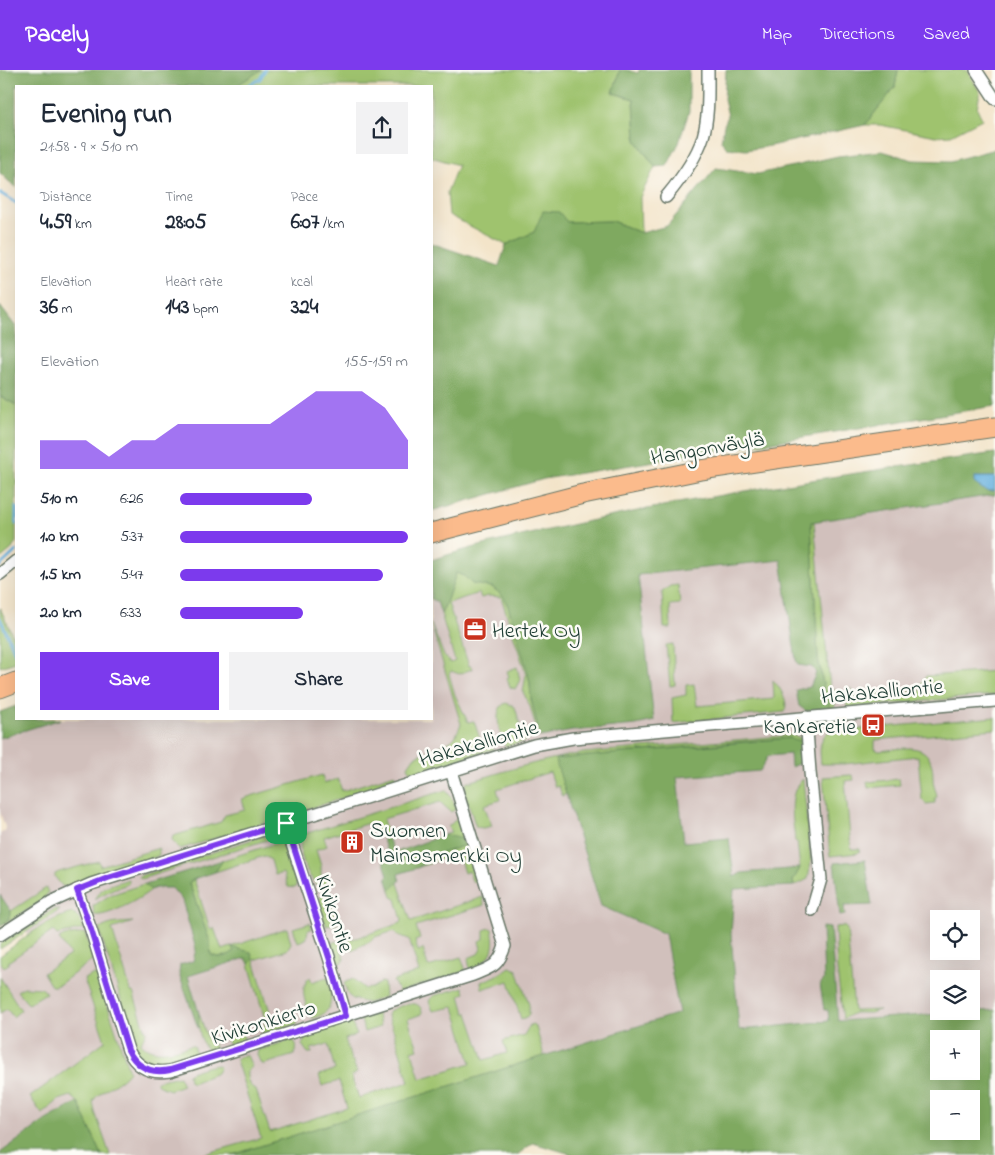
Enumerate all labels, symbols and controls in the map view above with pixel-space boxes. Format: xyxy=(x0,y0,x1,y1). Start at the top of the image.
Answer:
text: Pacely xyxy=(25,18,89,53)
text: Map xyxy=(762,22,792,48)
text: Directions xyxy=(820,22,895,48)
text: Saved xyxy=(923,22,970,48)
text: Evening run xyxy=(40,95,172,136)
button: share xyxy=(356,102,408,154)
text: 21:58 · 9 × 510 m xyxy=(40,135,138,159)
text: Distance xyxy=(40,187,92,208)
text: Time xyxy=(165,187,193,208)
text: Pace xyxy=(291,187,318,208)
text: 4.59 xyxy=(40,208,71,238)
text: 28:05 xyxy=(165,208,207,238)
text: 6:07 xyxy=(291,208,319,238)
text: km xyxy=(71,214,92,235)
text: /km xyxy=(319,214,344,235)
text: Elevation xyxy=(40,272,91,293)
text: Heart rate xyxy=(165,272,223,293)
text: kcal xyxy=(291,272,313,293)
text: 36 xyxy=(40,293,58,323)
text: 143 xyxy=(165,293,189,323)
text: 324 xyxy=(291,293,318,323)
text: m xyxy=(58,299,72,320)
text: bpm xyxy=(189,299,219,320)
text: Elevation xyxy=(40,350,99,374)
text: 155–159 m xyxy=(345,350,408,374)
street label: Hangonväylä xyxy=(648,424,767,477)
text: 510 m xyxy=(40,487,78,511)
text: 6:26 xyxy=(120,487,143,511)
text: 1.0 km xyxy=(40,525,79,549)
text: 5:37 xyxy=(120,525,144,549)
text: 1.5 km xyxy=(40,563,81,587)
text: 5:47 xyxy=(120,563,144,587)
text: 2.0 km xyxy=(40,601,82,625)
text: 6:33 xyxy=(120,601,142,625)
office icon: Hertek Oy xyxy=(462,616,488,642)
place label: Hertek Oy xyxy=(492,616,581,649)
button: Save xyxy=(40,652,219,710)
button: Share xyxy=(229,652,408,710)
street label: Hakakalliontie xyxy=(820,672,945,714)
place label: Kankaretie xyxy=(763,712,856,744)
bus stop icon: Kankaretie xyxy=(860,712,886,738)
street label: Hakakalliontie xyxy=(416,713,542,777)
pin xyxy=(265,802,307,844)
icon: arrive xyxy=(272,809,300,837)
place label: Suomen Mainosmerkki Oy xyxy=(370,816,522,874)
building icon: Suomen Mainosmerkki Oy xyxy=(339,829,365,855)
street label: Kivikontie xyxy=(306,871,361,957)
map controls xyxy=(930,910,980,1140)
button: locate xyxy=(930,910,980,960)
button: layers xyxy=(930,970,980,1020)
street label: Kivikonkierto xyxy=(208,993,320,1055)
button: + xyxy=(930,1030,980,1080)
button: − xyxy=(930,1090,980,1140)

